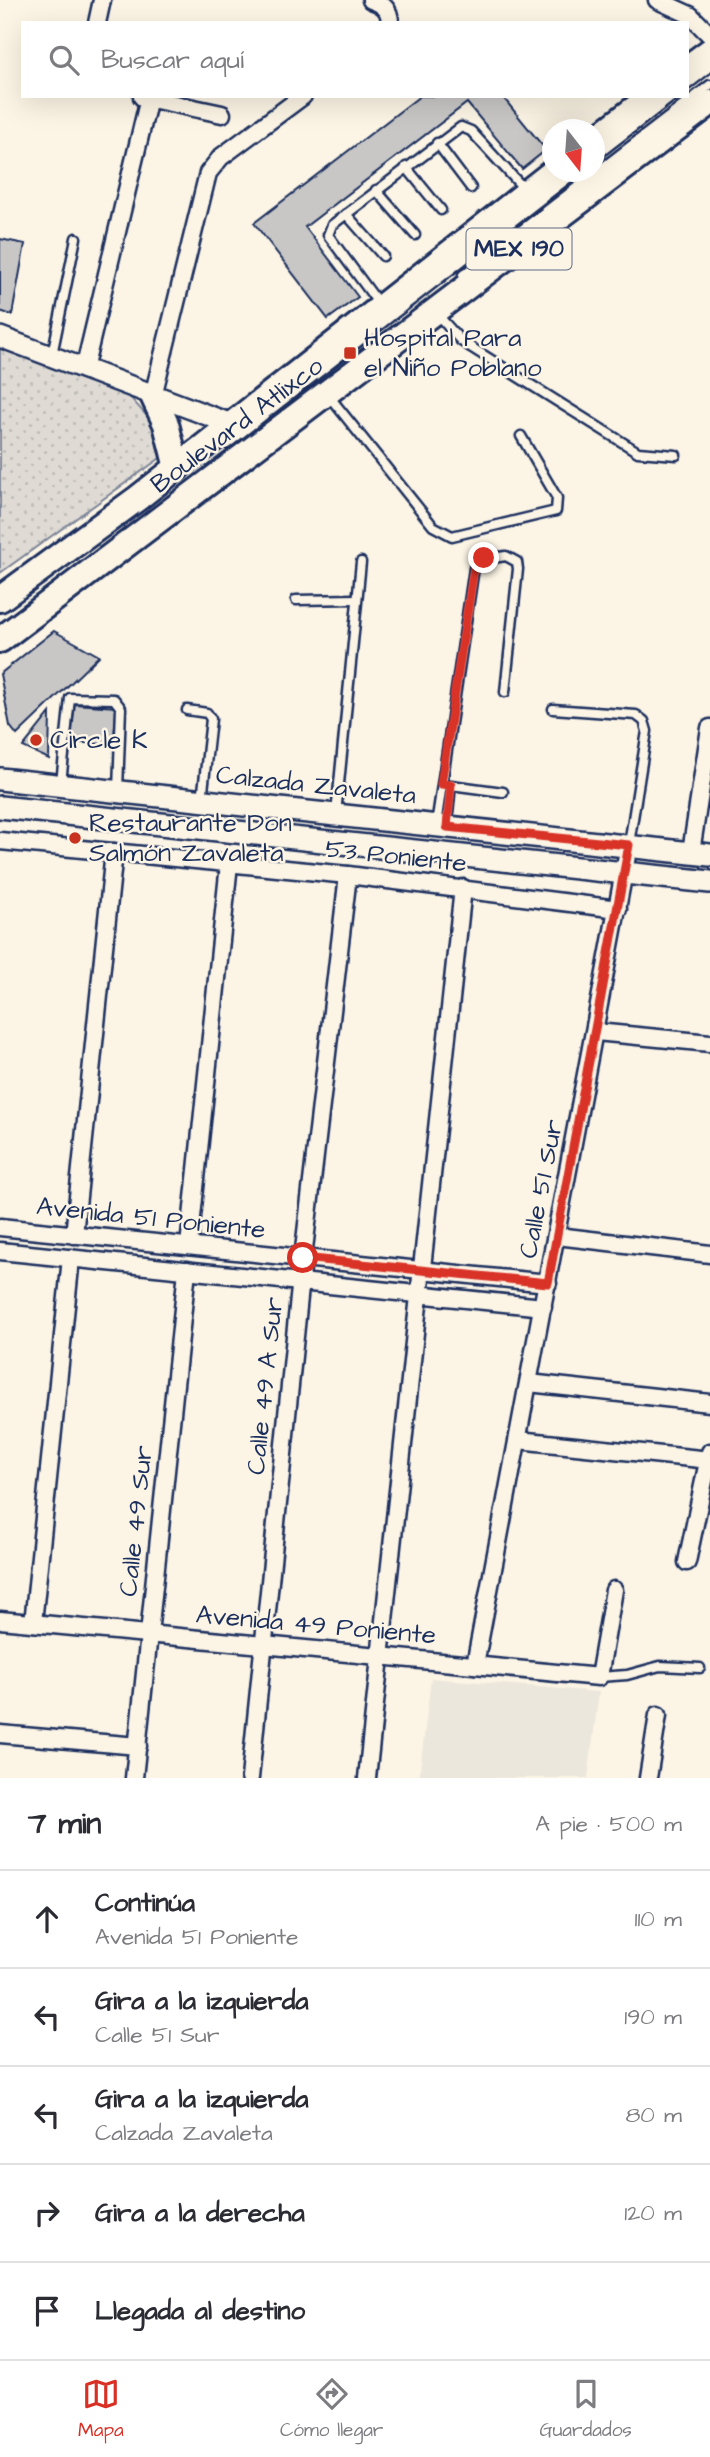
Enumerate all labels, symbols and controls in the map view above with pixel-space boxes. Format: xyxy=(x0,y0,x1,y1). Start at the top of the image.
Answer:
search box xyxy=(21,21,689,98)
icon: search xyxy=(45,41,83,79)
text: Buscar aquí xyxy=(101,42,244,78)
north arrow xyxy=(542,119,605,182)
road number: MEX 190 xyxy=(466,228,572,270)
place label: Hospital Para el Niño Poblano xyxy=(364,320,542,386)
marker: Hospital Para el Niño Poblano xyxy=(342,345,358,361)
street label: Boulevard Atlixco xyxy=(143,348,331,502)
route end xyxy=(468,542,499,573)
place label: Circle K xyxy=(50,722,148,758)
marker: Circle K xyxy=(28,732,44,748)
street label: Calzada Zavaleta xyxy=(214,757,418,813)
place label: Restaurante Don Salmón Zavaleta xyxy=(89,805,292,871)
marker: Restaurante Don Salmón Zavaleta xyxy=(67,830,83,846)
street label: 53 Poniente xyxy=(324,831,468,881)
street label: Calle 51 Sur xyxy=(510,1117,572,1261)
street label: Avenida 51 Poniente xyxy=(35,1188,267,1248)
route start xyxy=(287,1242,318,1273)
street label: Calle 49 A Sur xyxy=(238,1295,292,1477)
street label: Calle 49 Sur xyxy=(110,1444,162,1598)
street label: Avenida 49 Poniente xyxy=(194,1597,438,1653)
text: 7 min xyxy=(28,1803,101,1845)
text: A pie · 500 m xyxy=(535,1808,682,1840)
text: Continúa xyxy=(95,1885,195,1921)
icon: ahead xyxy=(28,1900,66,1938)
text: 110 m xyxy=(634,1903,682,1935)
text: Avenida 51 Poniente xyxy=(95,1921,299,1953)
text: Gira a la izquierda xyxy=(95,1983,309,2019)
icon: left xyxy=(28,1998,66,2036)
text: 190 m xyxy=(624,2001,682,2033)
text: Calle 51 Sur xyxy=(95,2019,219,2051)
text: Gira a la izquierda xyxy=(95,2081,309,2117)
icon: left xyxy=(28,2096,66,2134)
text: 80 m xyxy=(625,2099,682,2131)
text: Calzada Zavaleta xyxy=(95,2117,273,2149)
icon: right xyxy=(28,2194,66,2232)
text: Gira a la derecha xyxy=(95,2195,305,2231)
text: 120 m xyxy=(624,2197,682,2229)
icon: arrive xyxy=(28,2292,66,2330)
text: Llegada al destino xyxy=(95,2293,305,2329)
tab: Mapa xyxy=(78,2375,124,2444)
tab: Cómo llegar xyxy=(280,2375,383,2444)
tab: Guardados xyxy=(540,2375,632,2444)

